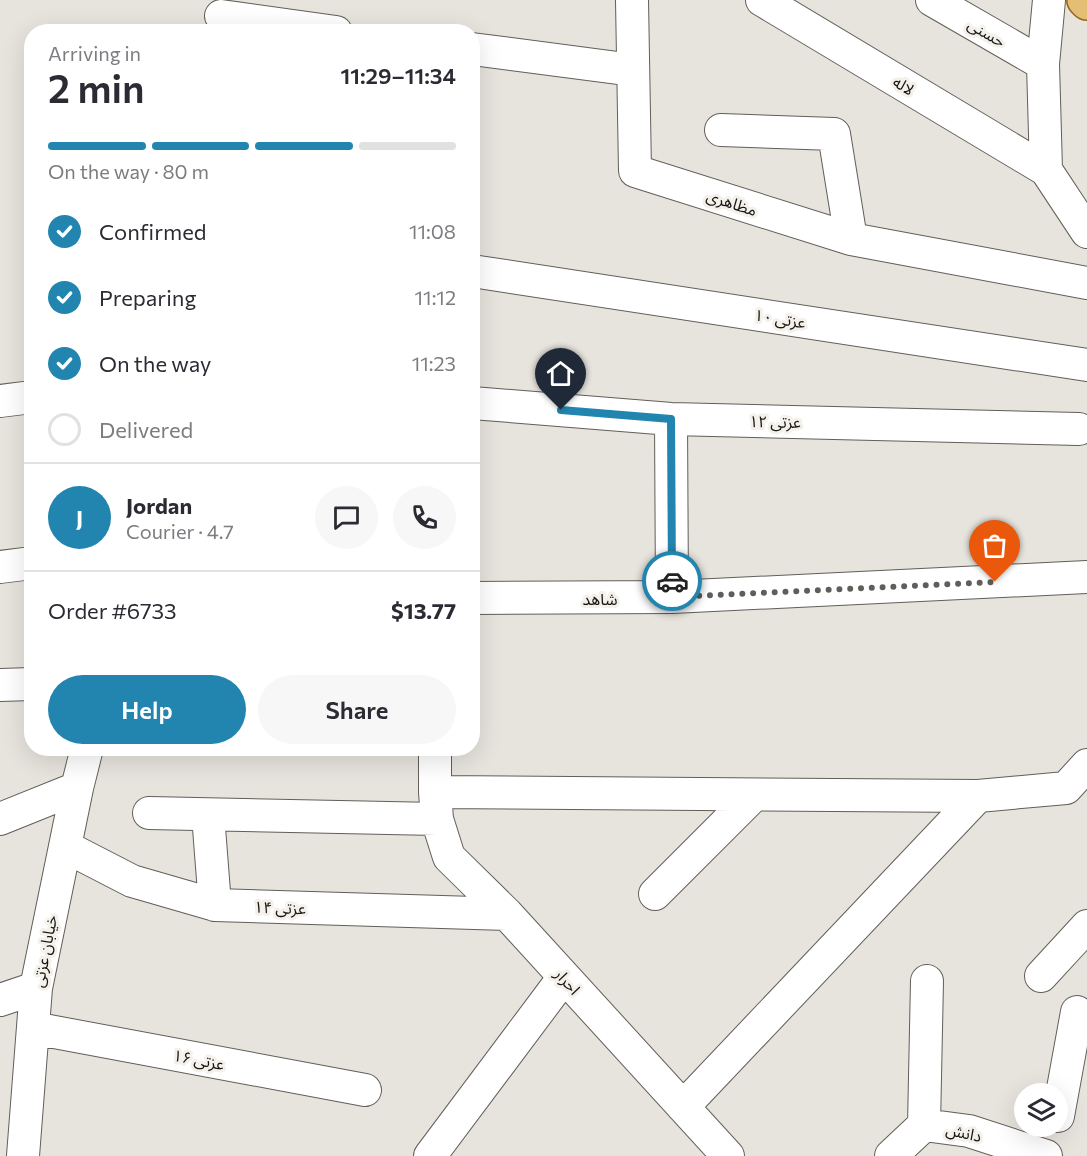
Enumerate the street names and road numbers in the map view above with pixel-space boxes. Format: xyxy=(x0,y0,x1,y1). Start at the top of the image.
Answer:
street label: حسنی xyxy=(964,14,1009,51)
street label: لاله xyxy=(890,71,918,99)
street label: مظاهری xyxy=(704,185,760,220)
street label: عزتی ۱۰ xyxy=(753,305,807,332)
street label: عزتی ۱۲ xyxy=(749,411,801,432)
street label: شاهد xyxy=(583,589,617,608)
street label: عزتی ۱۴ xyxy=(254,897,306,918)
street label: خیابان عزتی xyxy=(28,913,61,989)
street label: احرار xyxy=(550,963,585,999)
street label: عزتی ۱۶ xyxy=(172,1045,226,1074)
street label: دانش xyxy=(944,1119,984,1146)

